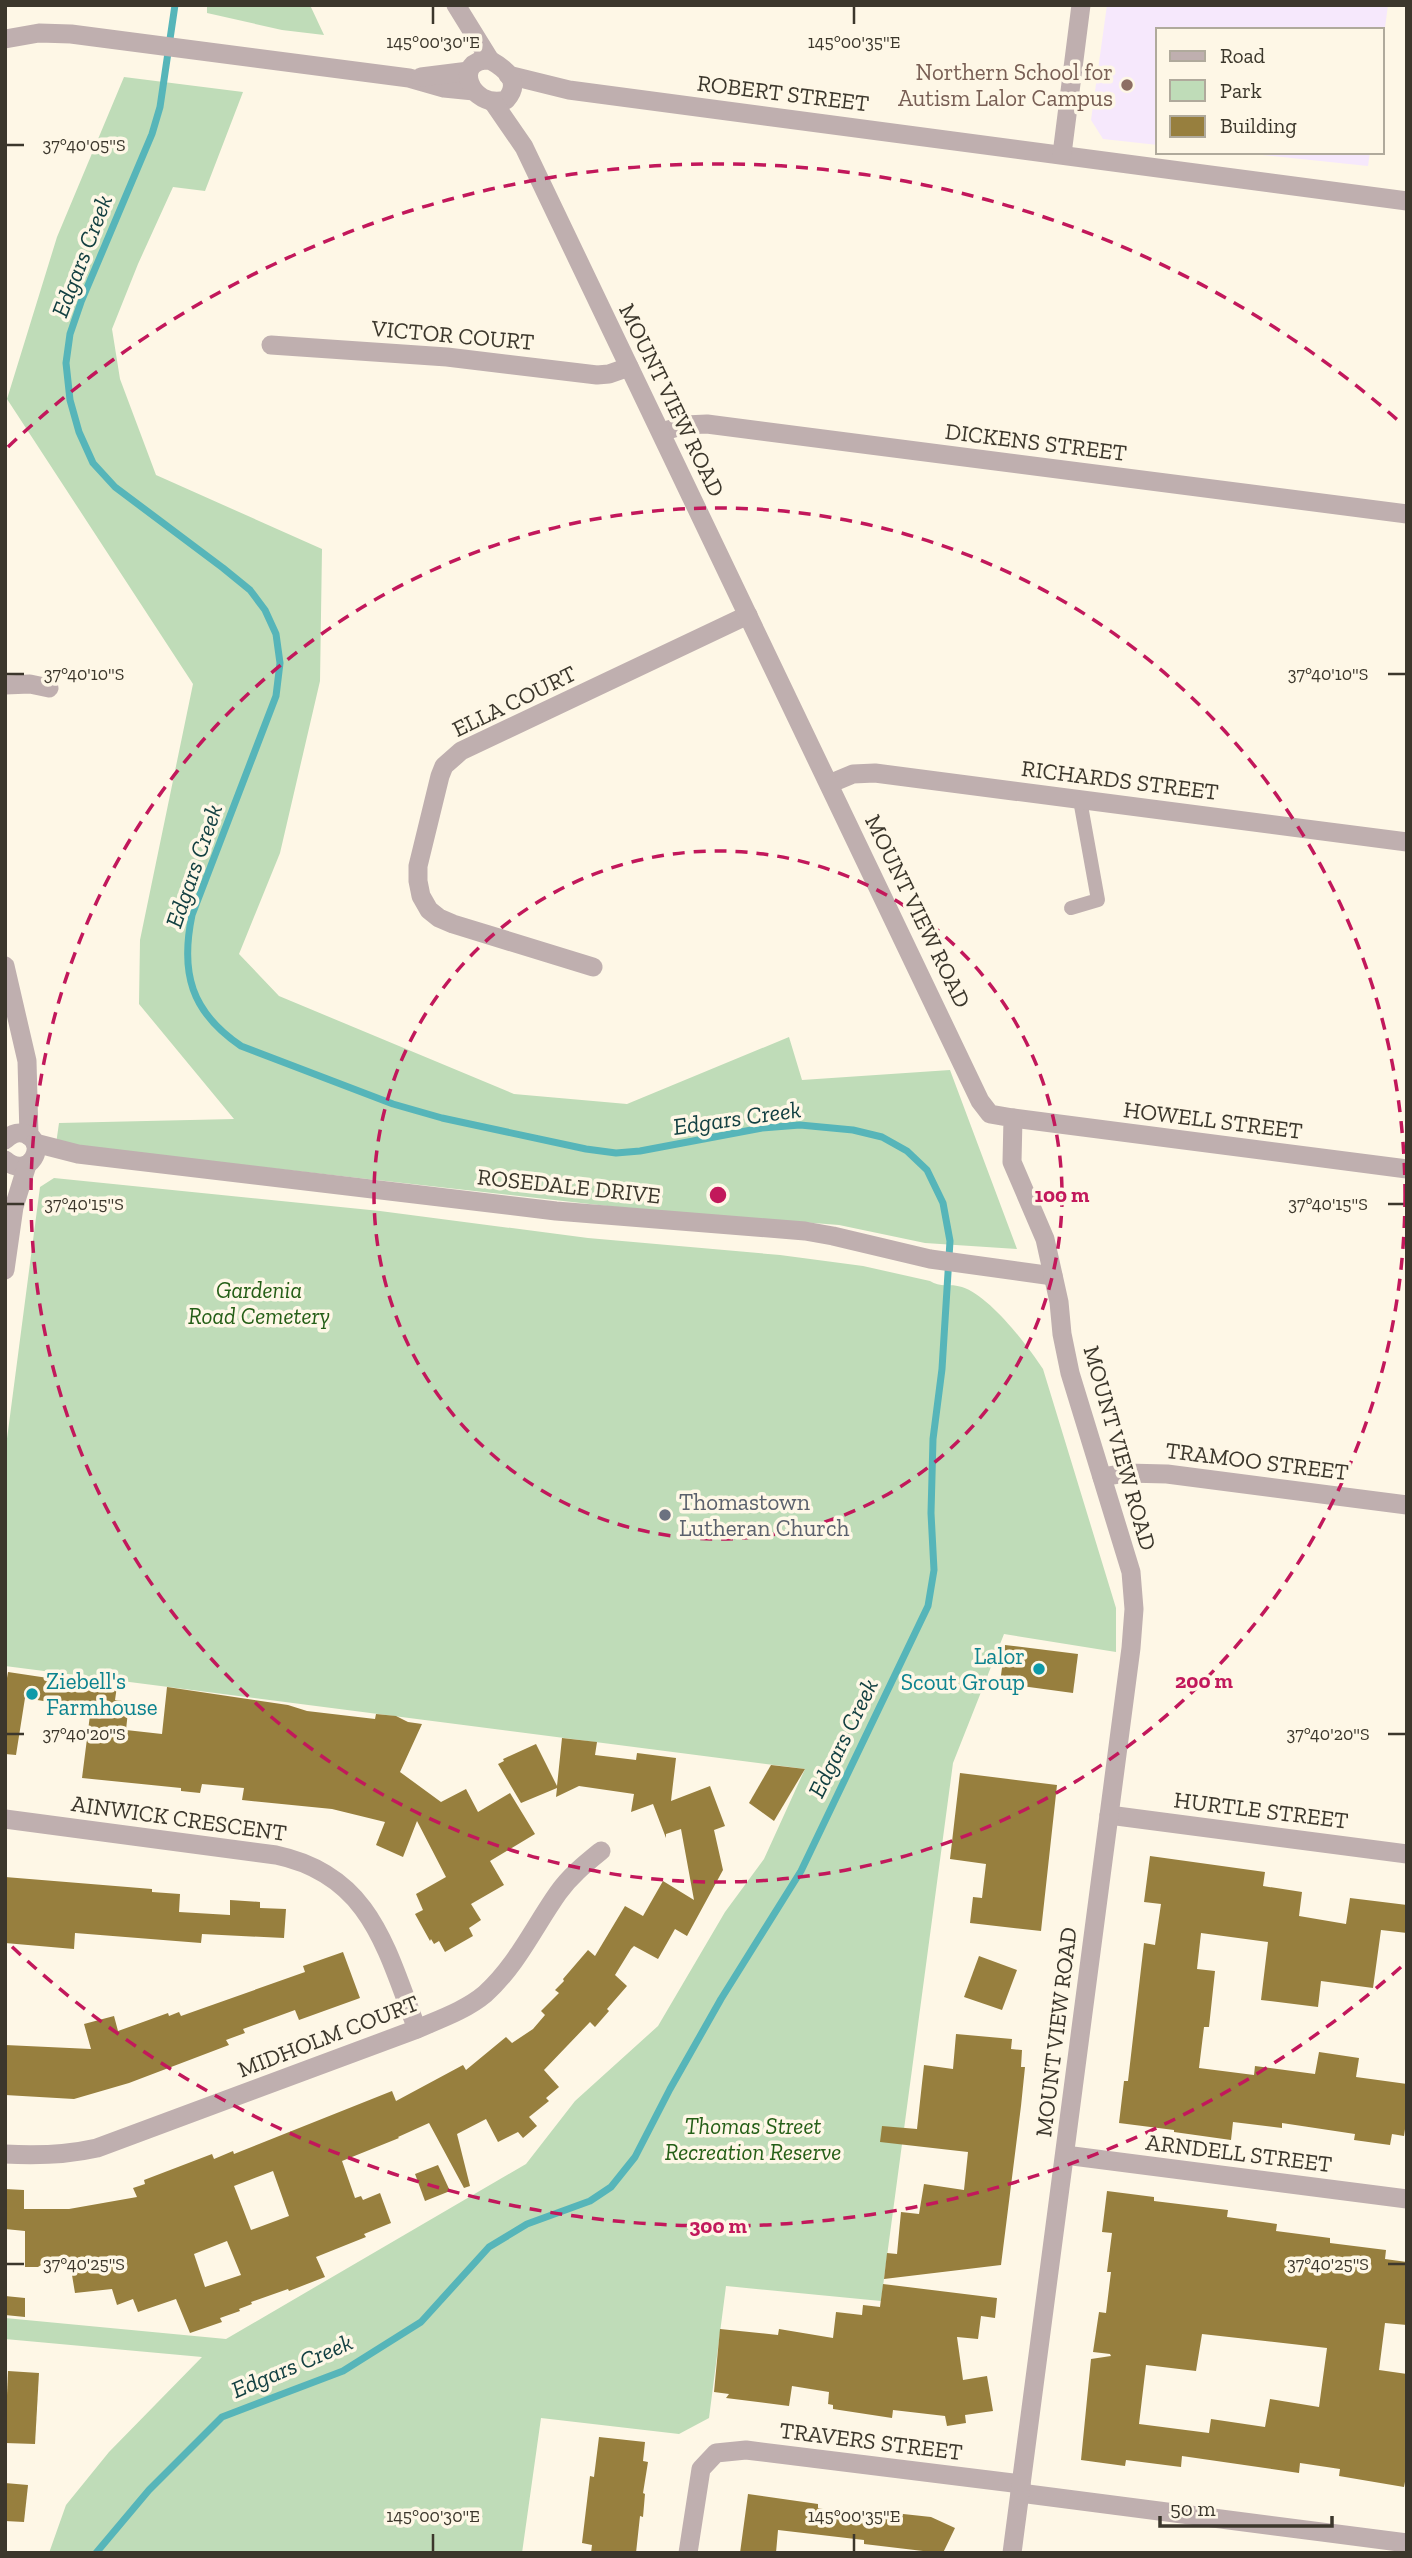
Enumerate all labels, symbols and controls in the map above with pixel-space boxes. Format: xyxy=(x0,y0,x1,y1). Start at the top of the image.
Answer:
legend xyxy=(1156,28,1384,154)
text: 145°00'30"E xyxy=(386,31,480,53)
text: 145°00'35"E xyxy=(808,31,900,53)
text: Road xyxy=(1220,43,1266,68)
place label: Northern School for Autism Lalor Campus xyxy=(898,58,1113,112)
street label: ROBERT STREET xyxy=(695,69,871,117)
marker: Northern School for Autism Lalor Campus xyxy=(1119,77,1135,93)
text: Park xyxy=(1220,78,1262,103)
text: Building xyxy=(1220,113,1297,138)
text: 37°40'05"S xyxy=(42,134,126,156)
water label: Edgars Creek xyxy=(45,190,118,321)
street label: MOUNT VIEW ROAD xyxy=(613,299,731,501)
street label: VICTOR COURT xyxy=(370,314,535,356)
street label: DICKENS STREET xyxy=(944,417,1128,467)
street label: ELLA COURT xyxy=(448,659,580,743)
text: 37°40'10"S xyxy=(44,663,124,685)
text: 37°40'10"S xyxy=(1288,663,1368,685)
street label: RICHARDS STREET xyxy=(1020,754,1220,806)
water label: Edgars Creek xyxy=(159,800,228,931)
street label: MOUNT VIEW ROAD xyxy=(859,810,977,1012)
water label: Edgars Creek xyxy=(671,1094,803,1141)
street label: HOWELL STREET xyxy=(1122,1095,1304,1145)
street label: ROSEDALE DRIVE xyxy=(476,1162,662,1210)
text: 100 m xyxy=(1035,1182,1090,1207)
centre of rings xyxy=(706,1183,730,1207)
text: 37°40'15"S xyxy=(44,1193,124,1215)
text: 37°40'15"S xyxy=(1288,1193,1368,1215)
park label: Gardenia Road Cemetery xyxy=(188,1276,330,1330)
street label: MOUNT VIEW ROAD xyxy=(1077,1343,1163,1553)
street label: TRAMOO STREET xyxy=(1164,1436,1350,1486)
place label: Thomastown Lutheran Church xyxy=(679,1488,850,1542)
marker: Thomastown Lutheran Church xyxy=(657,1507,673,1523)
place label: Lalor Scout Group xyxy=(901,1642,1025,1696)
marker: Lalor Scout Group xyxy=(1031,1661,1047,1677)
place label: Ziebell's Farmhouse xyxy=(46,1667,158,1721)
text: 200 m xyxy=(1175,1668,1233,1693)
water label: Edgars Creek xyxy=(801,1673,884,1802)
marker: Ziebell's Farmhouse xyxy=(24,1686,40,1702)
text: 37°40'20"S xyxy=(42,1723,126,1745)
text: 37°40'20"S xyxy=(1286,1723,1370,1745)
street label: HURTLE STREET xyxy=(1172,1785,1350,1835)
street label: AINWICK CRESCENT xyxy=(70,1789,288,1847)
street label: MOUNT VIEW ROAD xyxy=(1029,1925,1083,2139)
street label: MIDHOLM COURT xyxy=(234,1989,422,2083)
park label: Thomas Street Recreation Reserve xyxy=(665,2112,841,2166)
street label: ARNDELL STREET xyxy=(1144,2128,1334,2178)
text: 300 m xyxy=(689,2213,747,2238)
text: 37°40'25"S xyxy=(43,2253,125,2275)
text: 37°40'25"S xyxy=(1287,2253,1369,2275)
water label: Edgars Creek xyxy=(227,2327,357,2404)
street label: TRAVERS STREET xyxy=(778,2416,964,2466)
scale bar xyxy=(1160,2484,1332,2528)
text: 50 m xyxy=(1170,2496,1216,2521)
text: 145°00'30"E xyxy=(386,2505,480,2527)
text: 145°00'35"E xyxy=(808,2505,900,2527)

